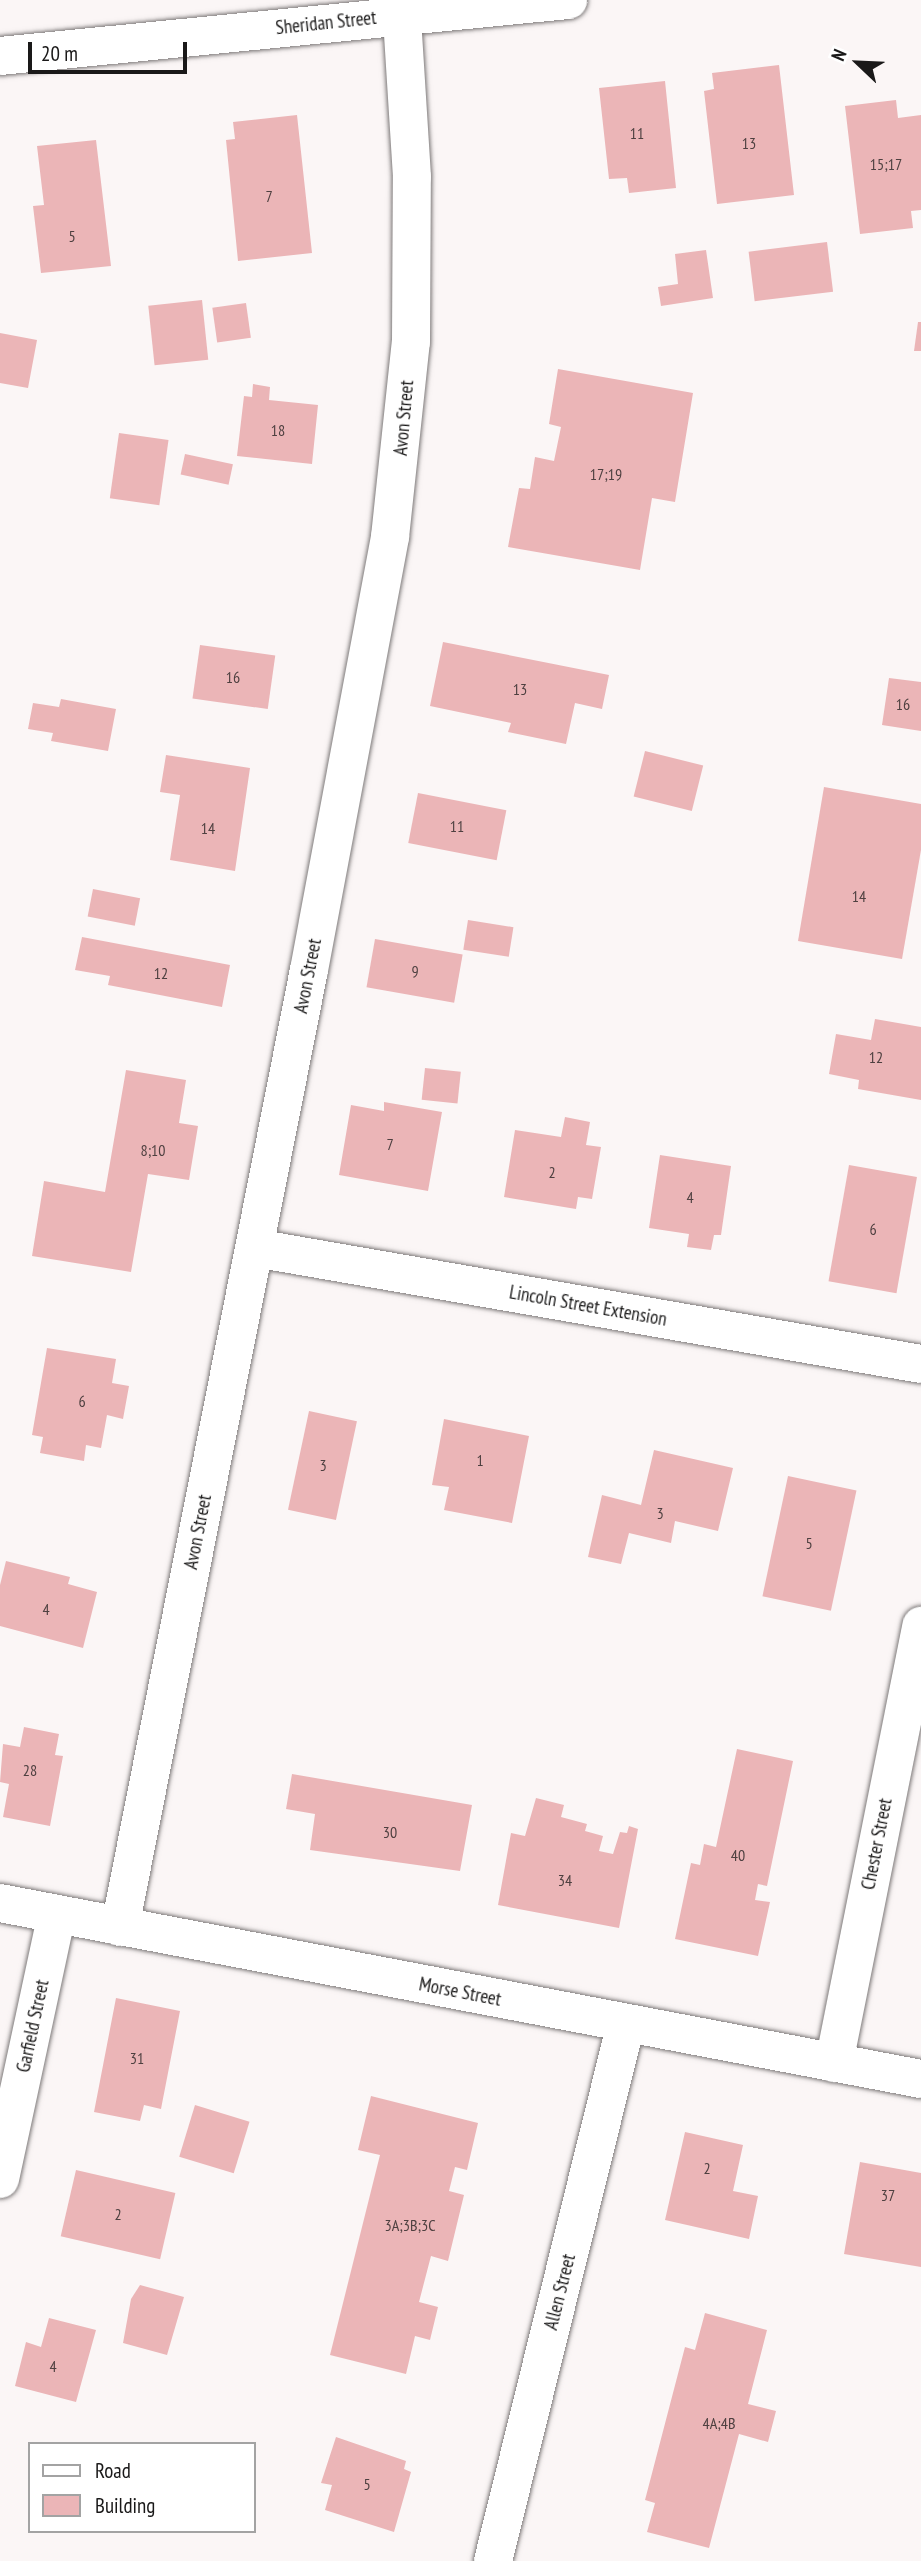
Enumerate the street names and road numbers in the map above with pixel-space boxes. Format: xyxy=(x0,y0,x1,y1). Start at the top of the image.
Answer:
street label: Sheridan Street xyxy=(274,6,378,40)
street label: Avon Street xyxy=(389,379,419,457)
street label: Avon Street xyxy=(290,937,326,1015)
street label: Lincoln Street Extension xyxy=(507,1281,669,1331)
street label: Avon Street xyxy=(180,1493,216,1571)
street label: Chester Street xyxy=(857,1796,897,1892)
street label: Morse Street xyxy=(417,1973,503,2011)
street label: Garfield Street xyxy=(12,1978,54,2074)
street label: Allen Street xyxy=(540,2252,580,2332)

